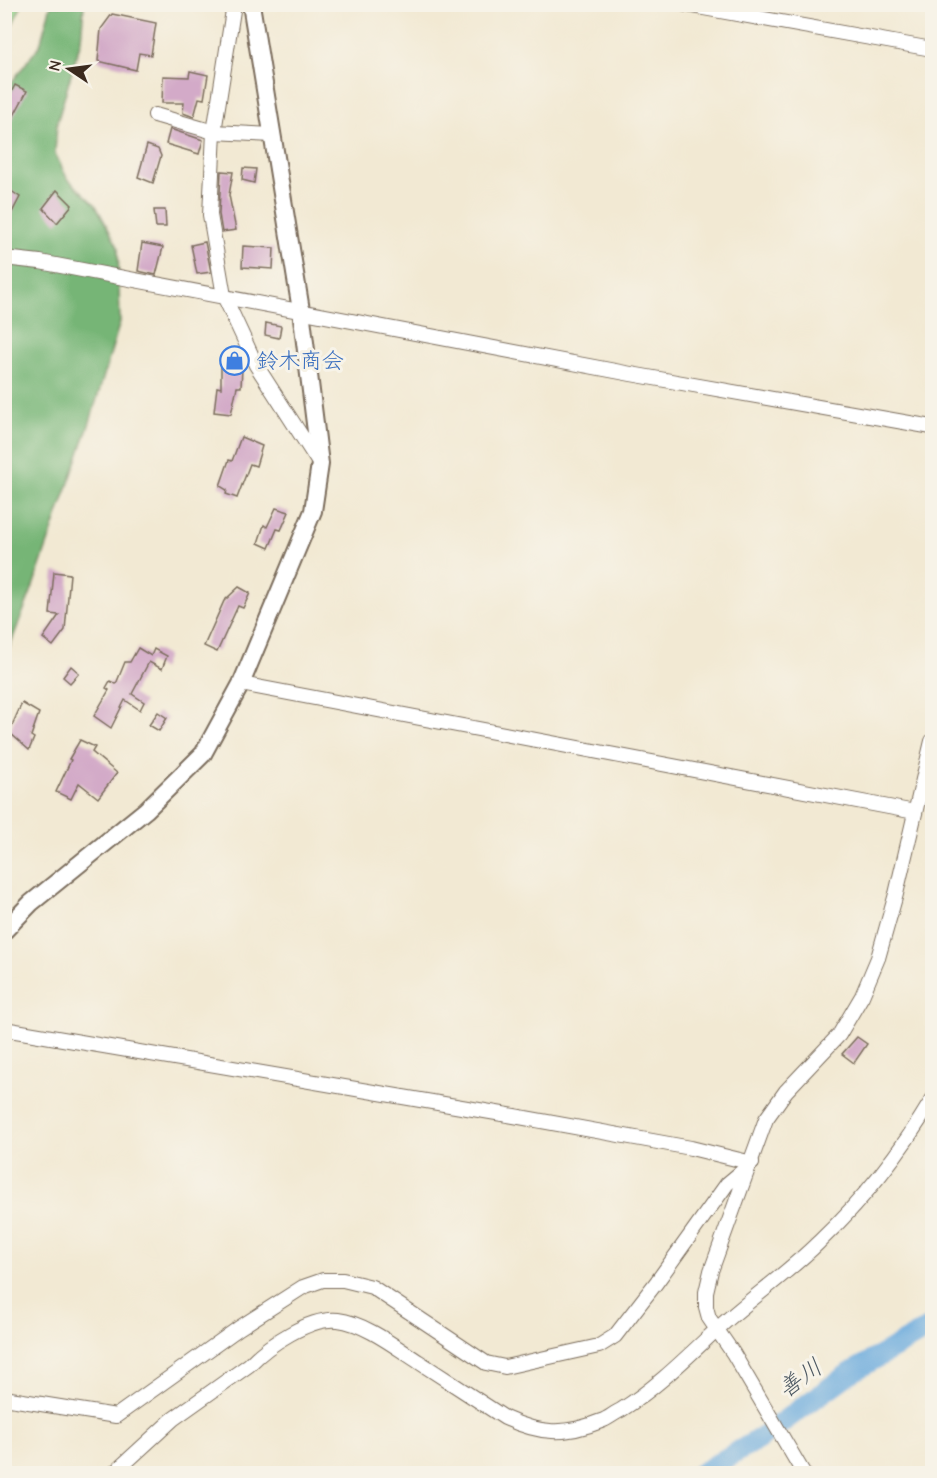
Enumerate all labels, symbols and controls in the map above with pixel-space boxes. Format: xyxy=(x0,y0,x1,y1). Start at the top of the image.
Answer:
north arrow xyxy=(39,39,99,99)
text: N xyxy=(45,59,65,73)
shop icon: 鈴木商会 xyxy=(219,344,251,376)
place label: 鈴木商会 xyxy=(256,348,344,374)
water label: 善川 xyxy=(772,1353,828,1403)

